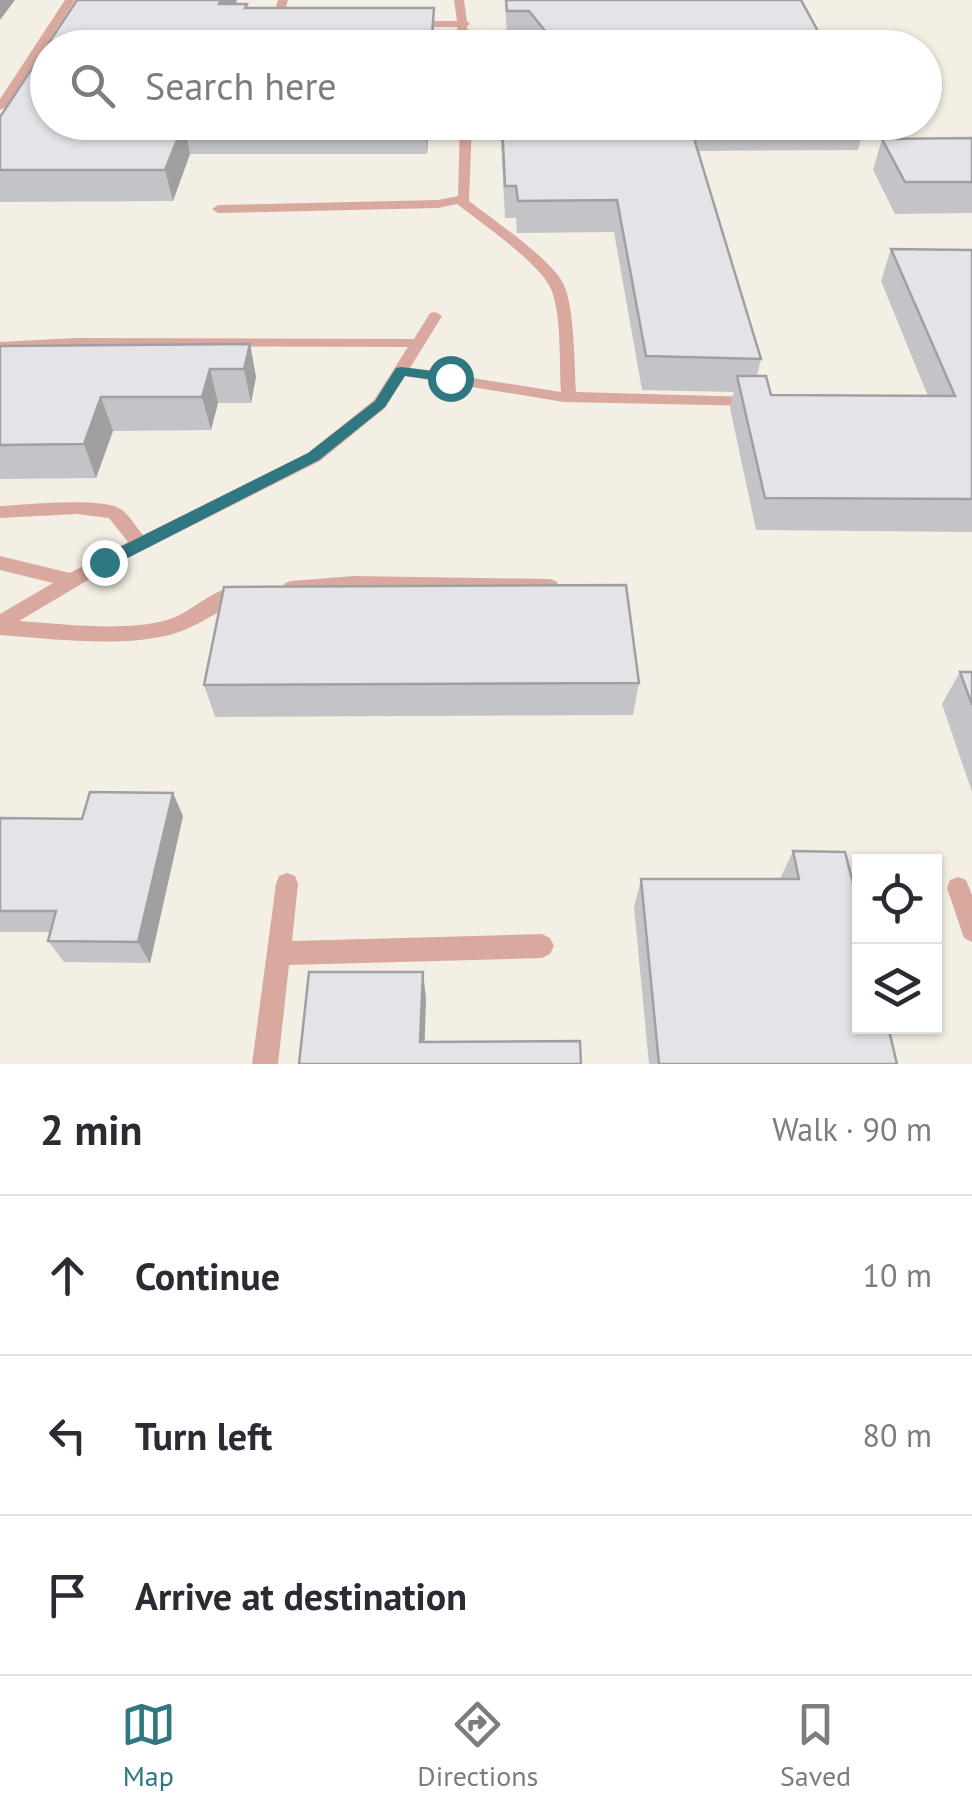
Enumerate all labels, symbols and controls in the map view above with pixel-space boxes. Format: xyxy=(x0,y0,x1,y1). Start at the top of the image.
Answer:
search box xyxy=(30,30,942,140)
icon: search xyxy=(65,58,120,113)
text: Search here xyxy=(145,61,337,110)
route start xyxy=(428,356,474,402)
route end xyxy=(82,540,128,586)
map controls xyxy=(852,854,942,1034)
button: locate xyxy=(852,854,942,944)
button: layers xyxy=(852,944,942,1034)
text: 2 min xyxy=(40,1102,142,1157)
text: Walk · 90 m xyxy=(772,1108,932,1150)
icon: ahead xyxy=(40,1248,95,1303)
text: Continue xyxy=(135,1251,280,1300)
text: 10 m xyxy=(863,1254,932,1296)
icon: left xyxy=(40,1408,95,1463)
text: Turn left xyxy=(135,1411,272,1460)
text: 80 m xyxy=(863,1414,932,1456)
icon: arrive xyxy=(40,1568,95,1623)
text: Arrive at destination xyxy=(135,1571,467,1620)
tab: Map xyxy=(121,1697,176,1794)
tab: Directions xyxy=(417,1697,538,1794)
tab: Saved xyxy=(780,1697,851,1794)

